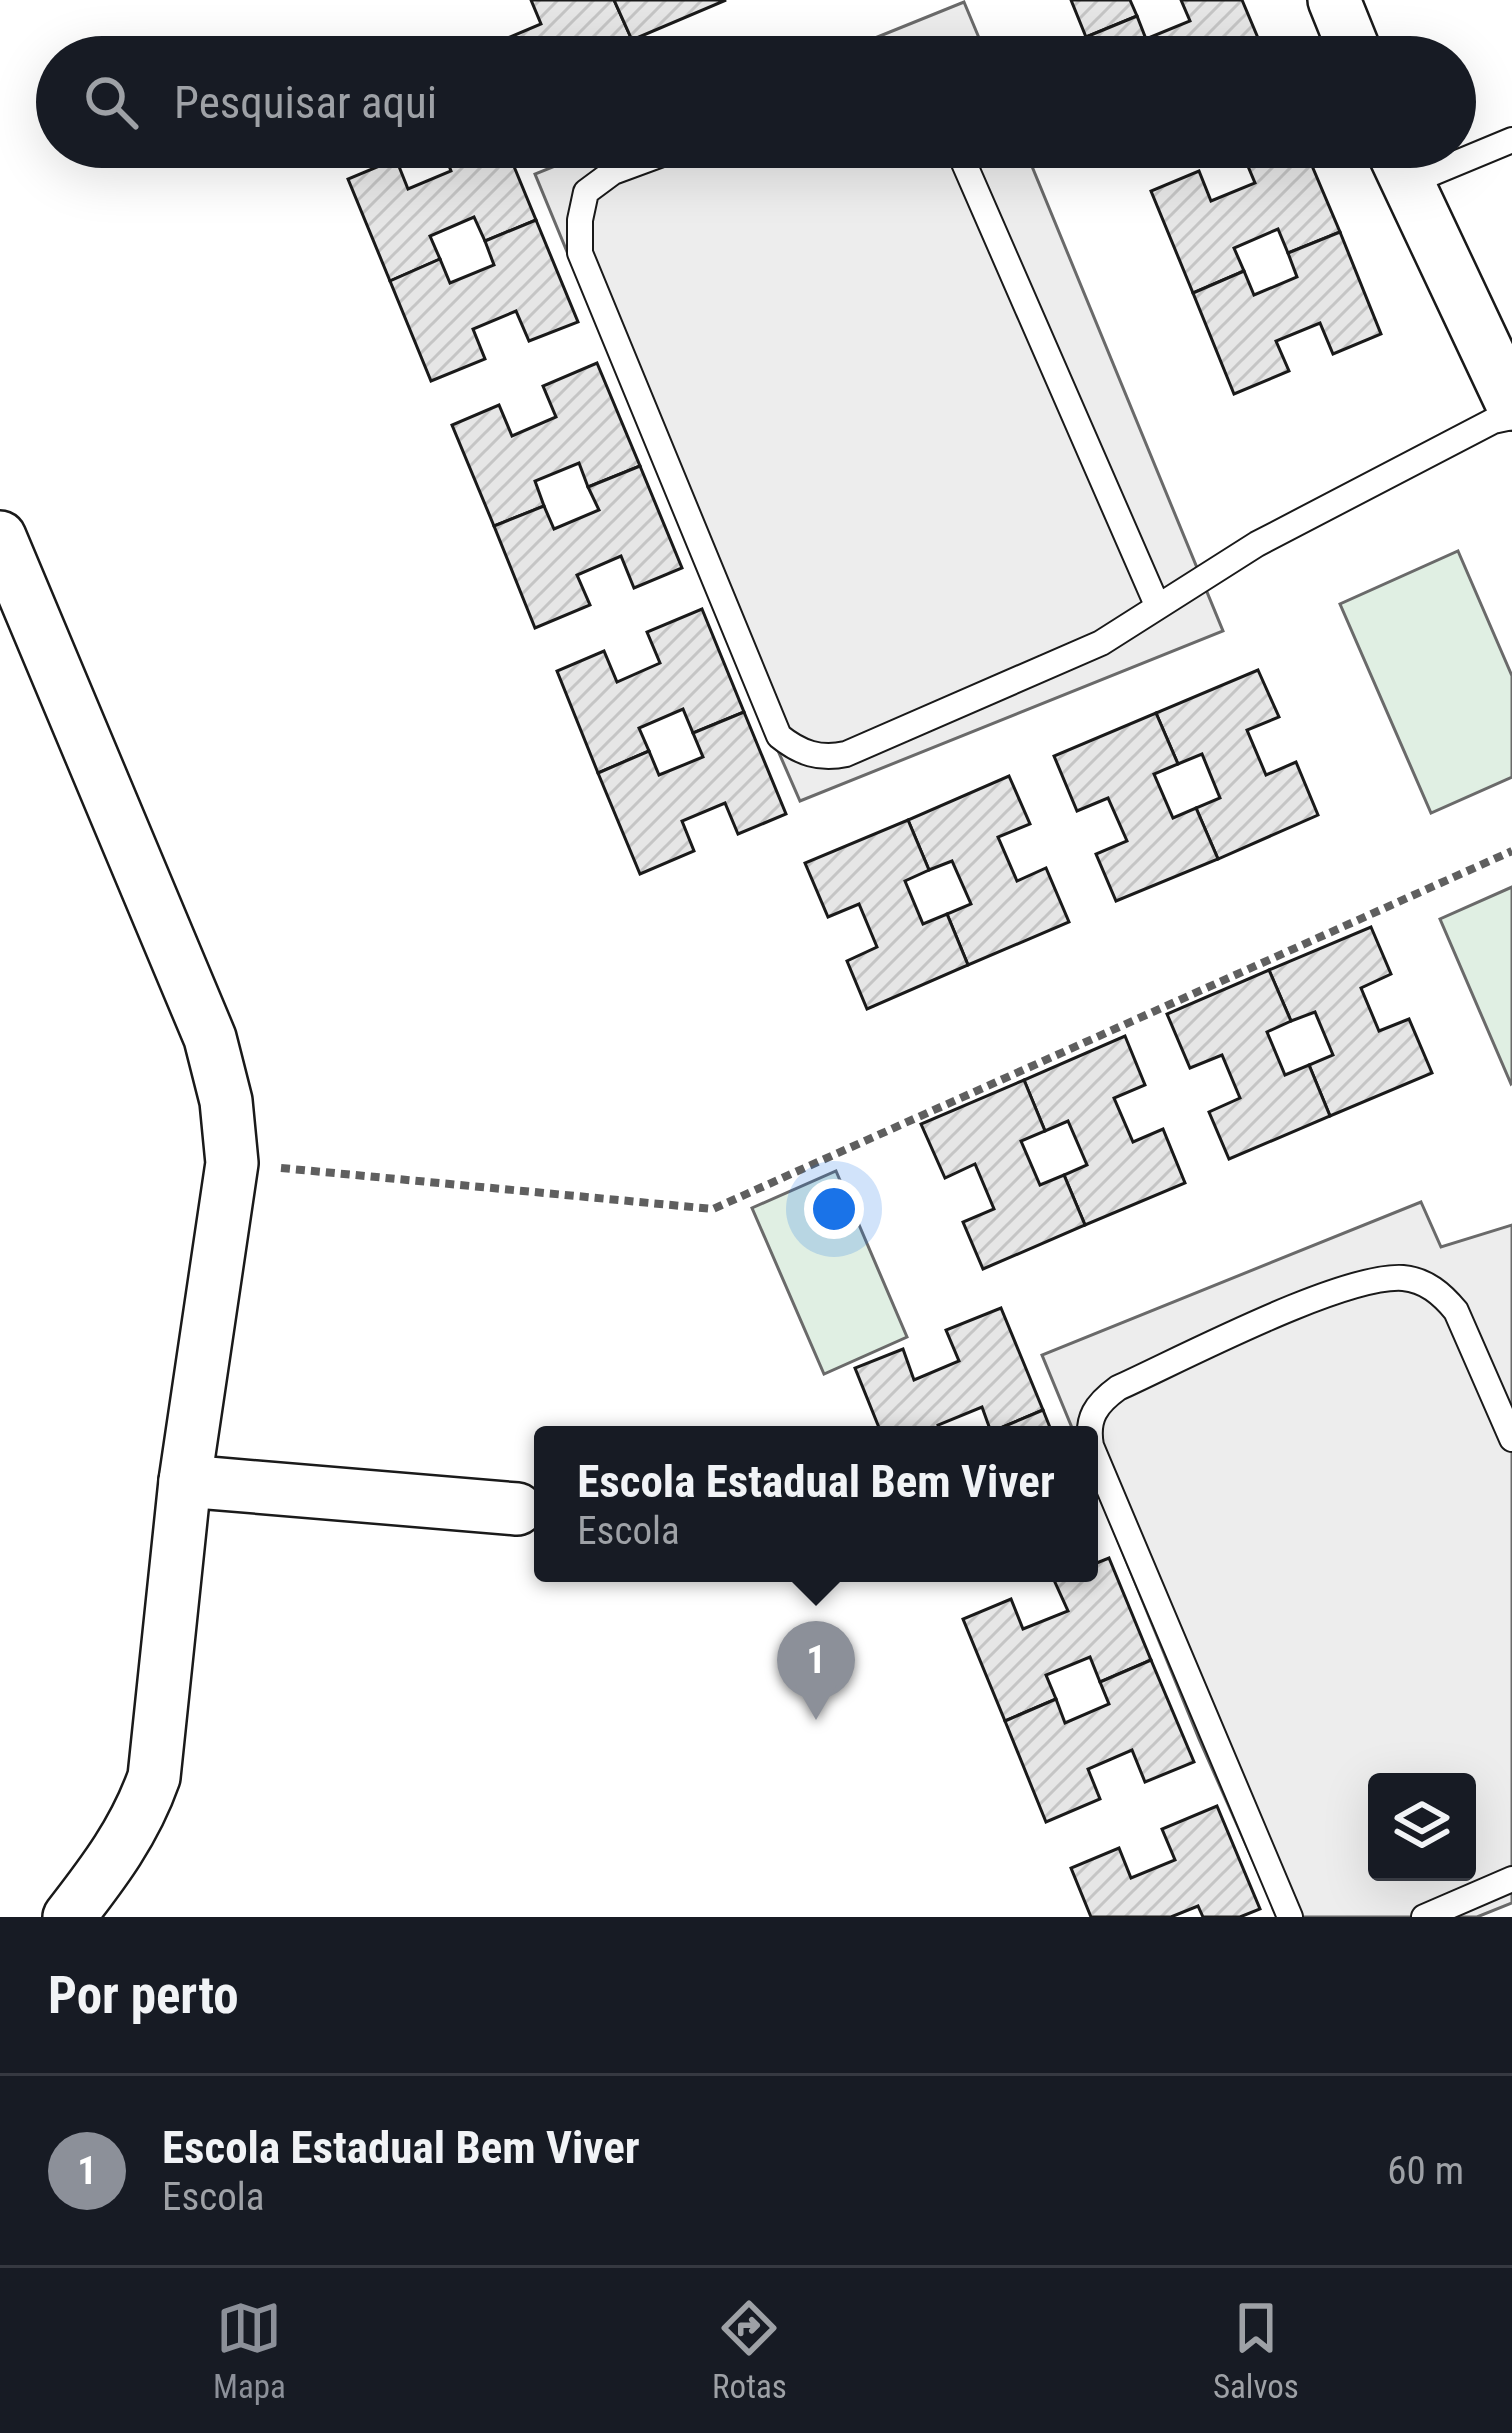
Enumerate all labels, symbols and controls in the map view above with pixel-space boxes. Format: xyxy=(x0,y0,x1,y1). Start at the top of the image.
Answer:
search box xyxy=(36,36,1476,168)
icon: search xyxy=(78,69,144,135)
text: Pesquisar aqui xyxy=(174,76,437,129)
your location xyxy=(804,1179,864,1239)
popup xyxy=(534,1426,1098,1582)
text: Escola Estadual Bem Viver xyxy=(577,1455,1055,1508)
text: Escola xyxy=(577,1508,680,1554)
pin: 1 xyxy=(777,1621,855,1720)
map controls xyxy=(1368,1773,1476,1881)
button: layers xyxy=(1368,1773,1476,1881)
text: Por perto xyxy=(48,1966,239,2025)
text: Escola Estadual Bem Viver xyxy=(162,2121,640,2174)
text: 1 xyxy=(77,2148,97,2194)
text: 60 m xyxy=(1387,2148,1464,2194)
text: Escola xyxy=(162,2174,264,2220)
tab: Mapa xyxy=(213,2295,286,2406)
tab: Rotas xyxy=(712,2295,787,2406)
tab: Salvos xyxy=(1213,2295,1299,2406)

